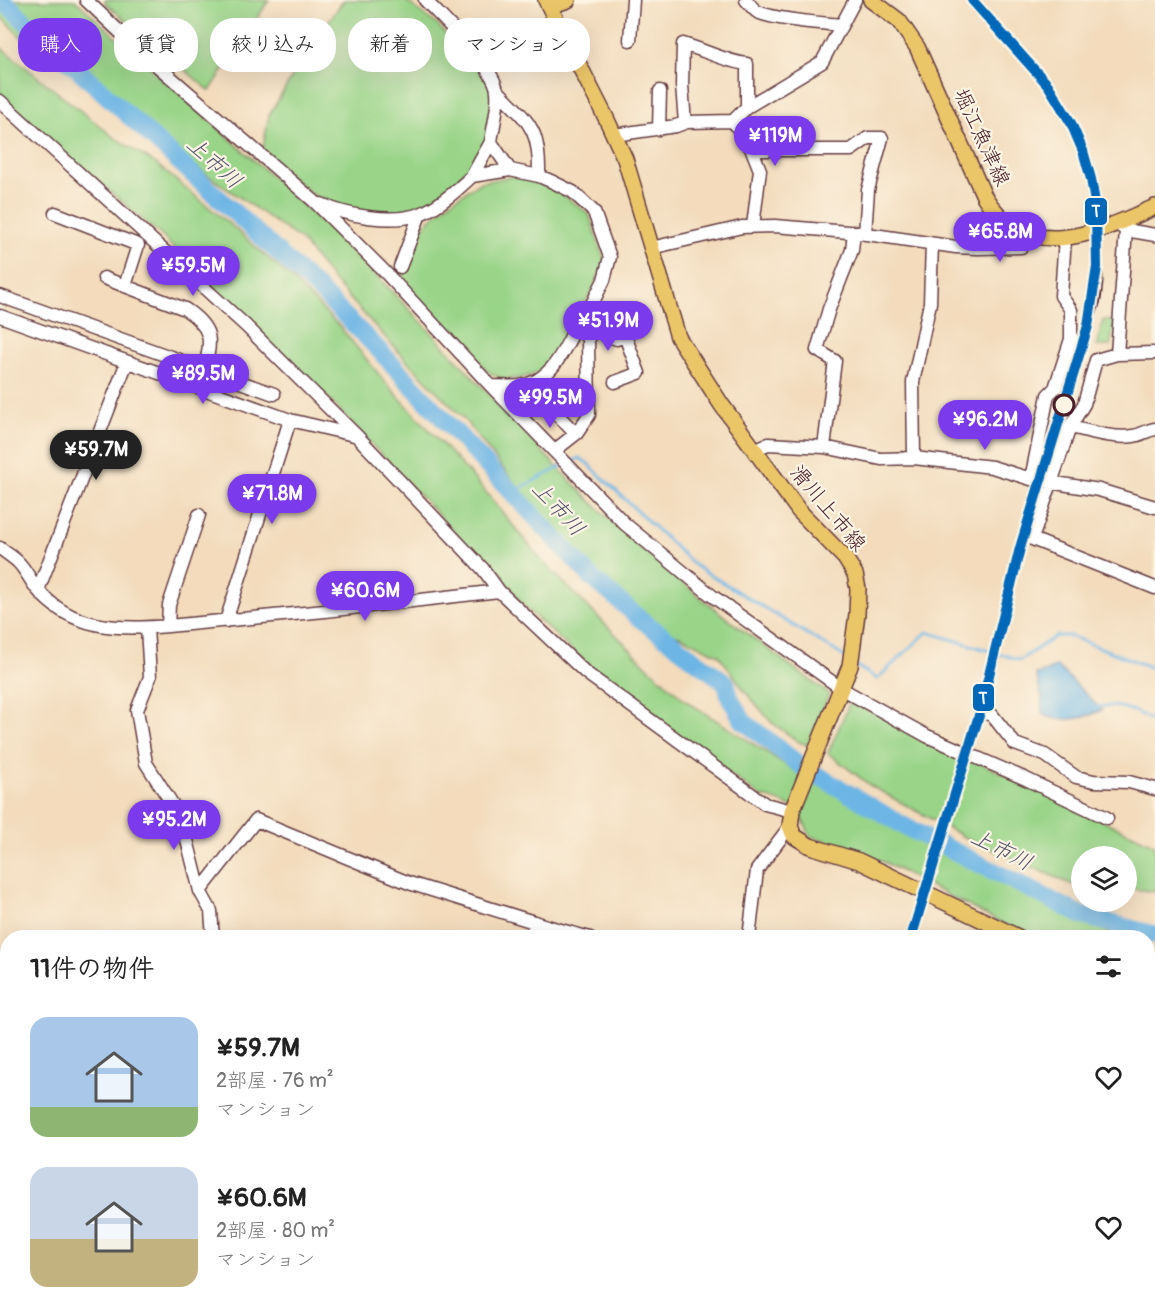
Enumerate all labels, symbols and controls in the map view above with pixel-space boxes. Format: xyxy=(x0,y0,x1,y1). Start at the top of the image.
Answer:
chip: 購入 xyxy=(18,18,102,72)
chip: 賃貸 xyxy=(114,18,198,72)
chip: 絞り込み xyxy=(210,18,336,72)
chip: 新着 xyxy=(348,18,432,72)
chip: マンション xyxy=(444,18,590,72)
street label: 堀江魚津線 xyxy=(947,84,1016,190)
pin: ¥119M xyxy=(733,116,817,167)
text: ¥119M xyxy=(748,123,802,148)
water label: 上市川 xyxy=(180,130,248,195)
line badge: T xyxy=(1084,197,1108,226)
text: T xyxy=(1091,202,1101,222)
pin: ¥65.8M xyxy=(951,212,1049,263)
text: ¥65.8M xyxy=(967,219,1033,244)
pin: ¥59.5M xyxy=(144,246,242,297)
text: ¥59.5M xyxy=(161,253,225,278)
pin: ¥51.9M xyxy=(559,301,657,352)
text: ¥51.9M xyxy=(577,308,639,333)
pin: ¥89.5M xyxy=(154,354,252,405)
text: ¥89.5M xyxy=(171,361,235,386)
pin: ¥99.5M xyxy=(501,378,599,429)
text: ¥99.5M xyxy=(518,385,582,410)
unlabelled marker xyxy=(1053,394,1075,416)
pin: ¥96.2M xyxy=(936,400,1034,451)
text: ¥96.2M xyxy=(952,407,1018,432)
pin: ¥59.7M xyxy=(47,430,145,481)
text: ¥59.7M xyxy=(64,437,128,462)
street label: 滑川上市線 xyxy=(784,459,872,557)
pin: ¥71.8M xyxy=(223,474,321,525)
water label: 上市川 xyxy=(526,475,591,542)
text: ¥71.8M xyxy=(241,481,303,506)
pin: ¥60.6M xyxy=(316,571,414,622)
text: ¥60.6M xyxy=(330,578,400,603)
line badge: T xyxy=(972,683,995,712)
text: T xyxy=(978,689,988,709)
pin: ¥95.2M xyxy=(125,800,223,851)
text: ¥95.2M xyxy=(142,807,206,832)
water label: 上市川 xyxy=(966,822,1037,877)
map controls xyxy=(1071,846,1137,912)
button: layers xyxy=(1071,846,1137,912)
icon: filters xyxy=(1092,950,1125,983)
text: 11件の物件 xyxy=(30,953,154,985)
text: ¥59.7M xyxy=(216,1032,300,1064)
icon: home xyxy=(78,1041,150,1113)
icon: heart xyxy=(1092,1061,1125,1094)
text: 2部屋 · 76 m² xyxy=(216,1068,333,1093)
text: マンション xyxy=(216,1097,315,1122)
text: ¥60.6M xyxy=(216,1182,306,1214)
icon: home xyxy=(78,1191,150,1263)
icon: heart xyxy=(1092,1211,1125,1244)
text: 2部屋 · 80 m² xyxy=(216,1218,335,1243)
text: マンション xyxy=(216,1247,315,1272)

